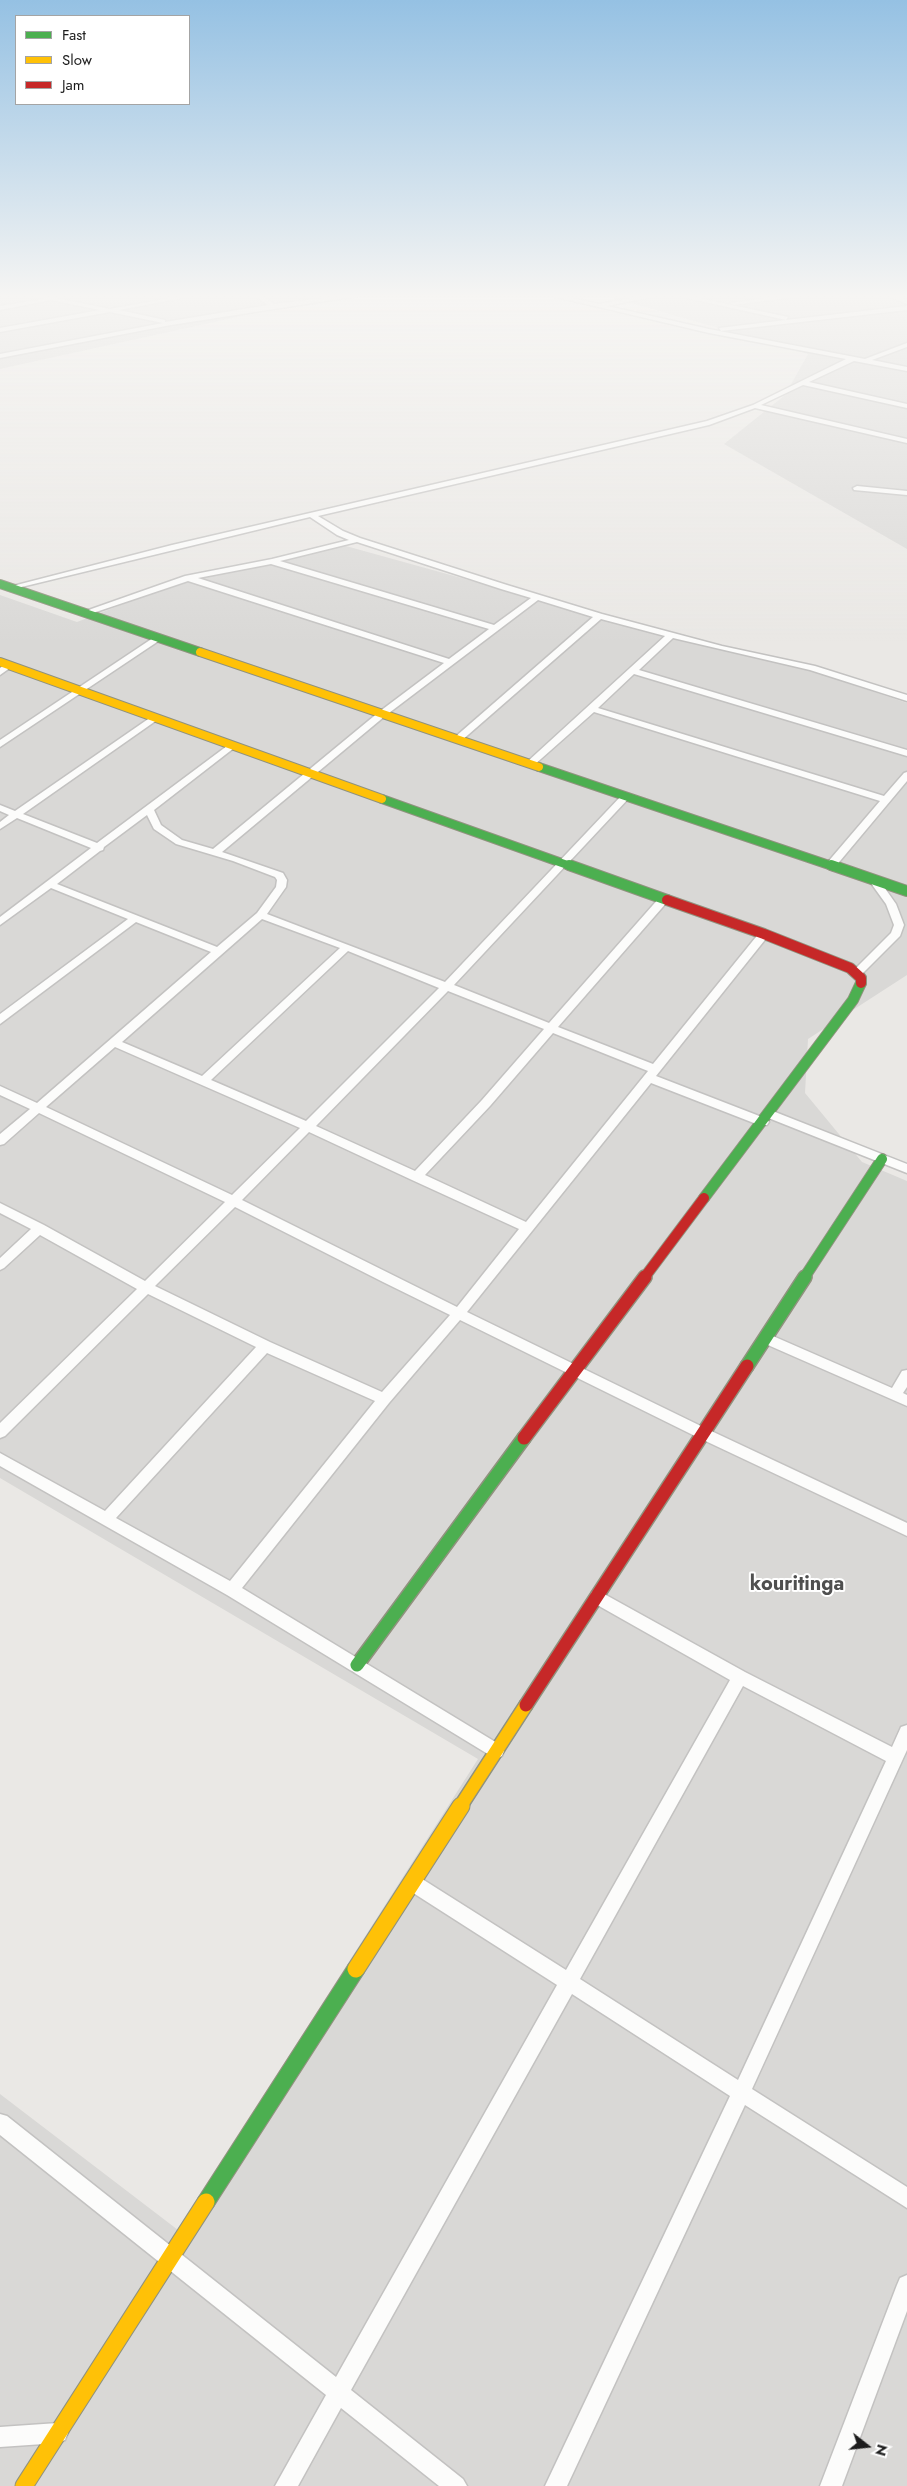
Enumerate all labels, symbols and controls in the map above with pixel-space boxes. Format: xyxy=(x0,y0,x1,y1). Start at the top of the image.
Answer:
legend xyxy=(15,15,190,105)
text: Fast xyxy=(62,24,86,46)
text: Slow xyxy=(62,49,92,71)
text: Jam xyxy=(62,74,85,96)
district label: kouritinga xyxy=(750,1573,844,1597)
north arrow xyxy=(842,2421,892,2471)
text: N xyxy=(870,2442,893,2458)

